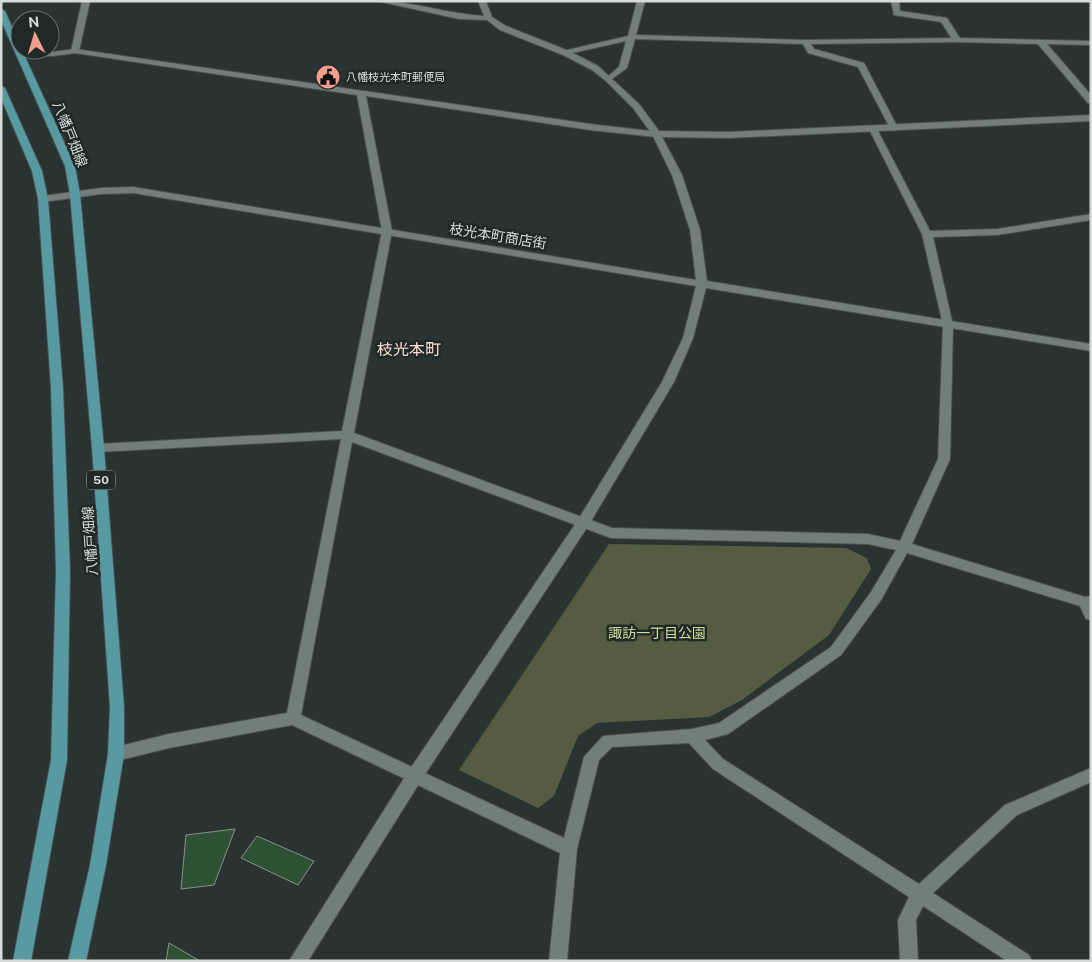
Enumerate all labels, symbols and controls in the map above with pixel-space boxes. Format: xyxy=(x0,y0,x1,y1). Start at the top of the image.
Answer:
north arrow xyxy=(10,10,60,60)
text: N xyxy=(28,14,40,30)
public building icon: 八幡枝光本町郵便局 xyxy=(315,64,341,90)
place label: 八幡枝光本町郵便局 xyxy=(346,71,445,83)
street label: 八幡戸畑線 xyxy=(49,99,91,169)
street label: 枝光本町商店街 xyxy=(448,220,548,252)
district label: 枝光本町 xyxy=(377,340,441,359)
road number: 50 xyxy=(87,470,115,490)
street label: 八幡戸畑線 xyxy=(80,506,100,576)
park label: 諏訪一丁目公園 xyxy=(608,625,706,641)

